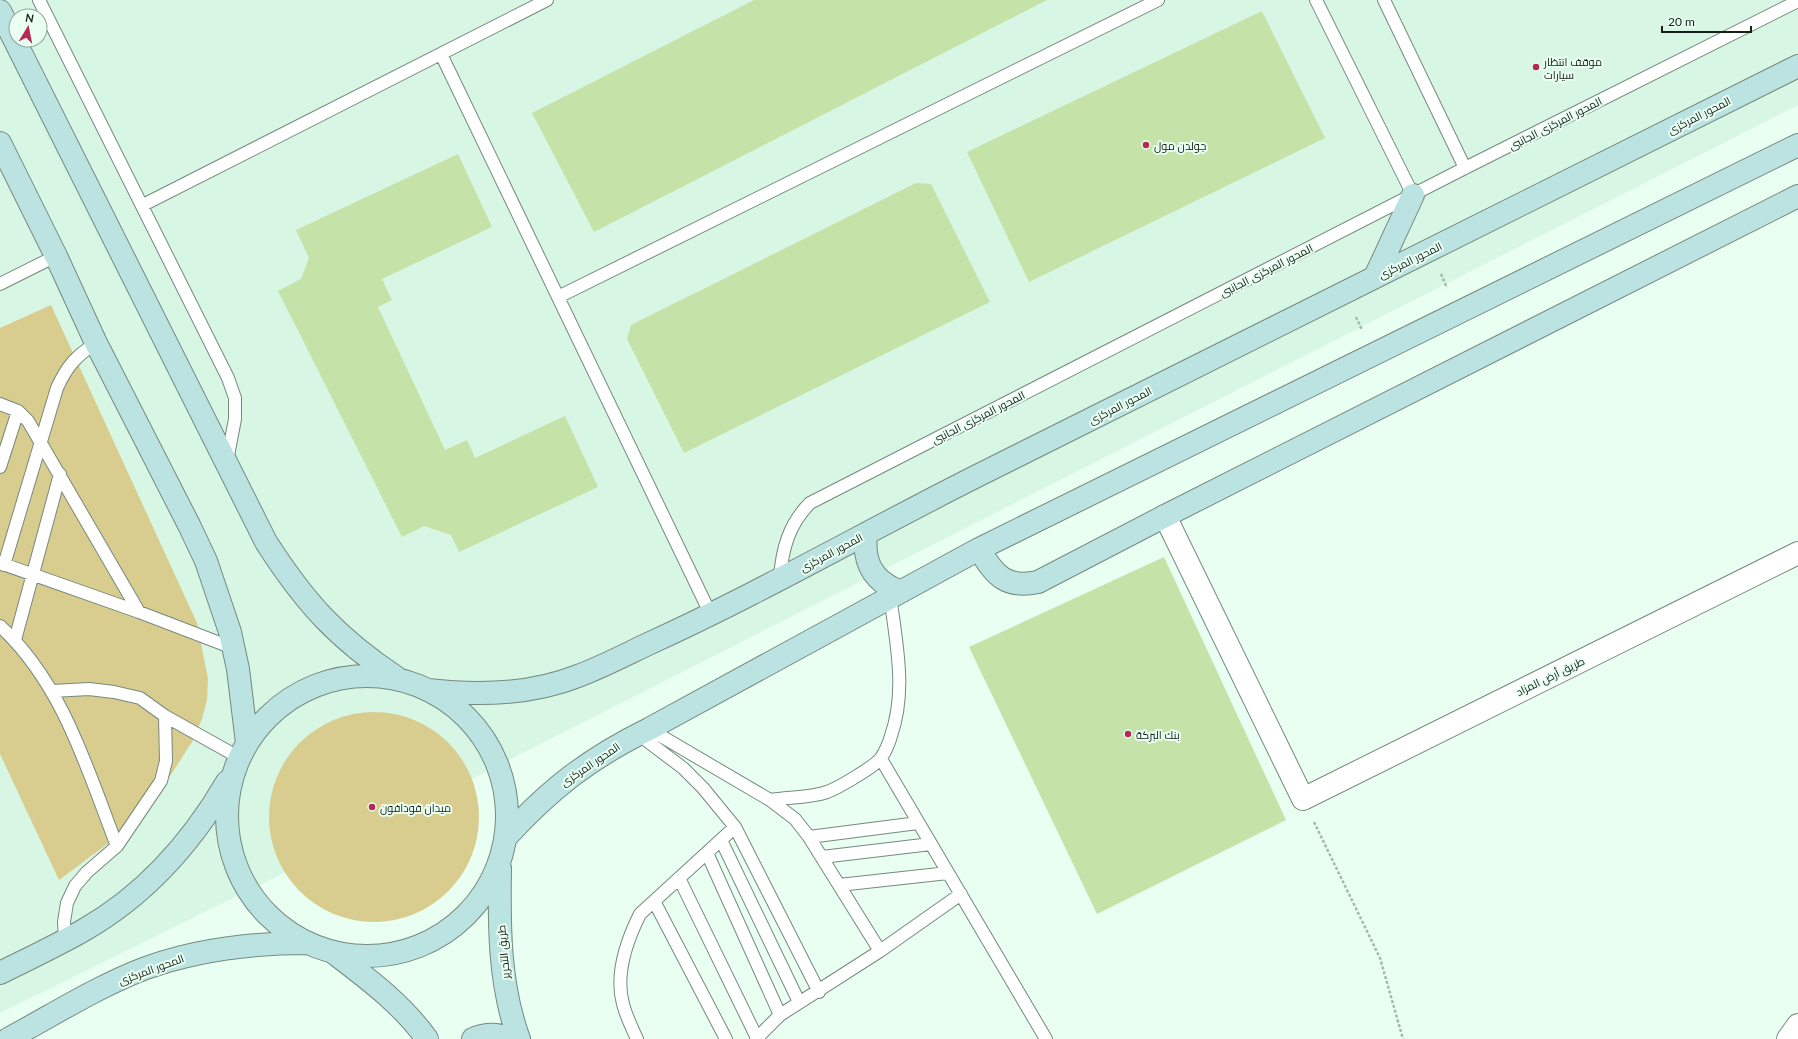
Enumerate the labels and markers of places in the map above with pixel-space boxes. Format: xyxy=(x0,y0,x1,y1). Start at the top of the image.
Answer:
place label: موقف انتظار سيارات xyxy=(1543,55,1602,82)
marker: موقف انتظار سيارات xyxy=(1531,62,1541,72)
place label: جولدن مول xyxy=(1154,139,1206,153)
marker: جولدن مول xyxy=(1141,140,1151,150)
place label: بنك البركة xyxy=(1136,728,1180,742)
marker: بنك البركة xyxy=(1123,729,1133,739)
place label: ميدان فودافون xyxy=(380,801,451,815)
marker: ميدان فودافون xyxy=(367,802,377,812)

